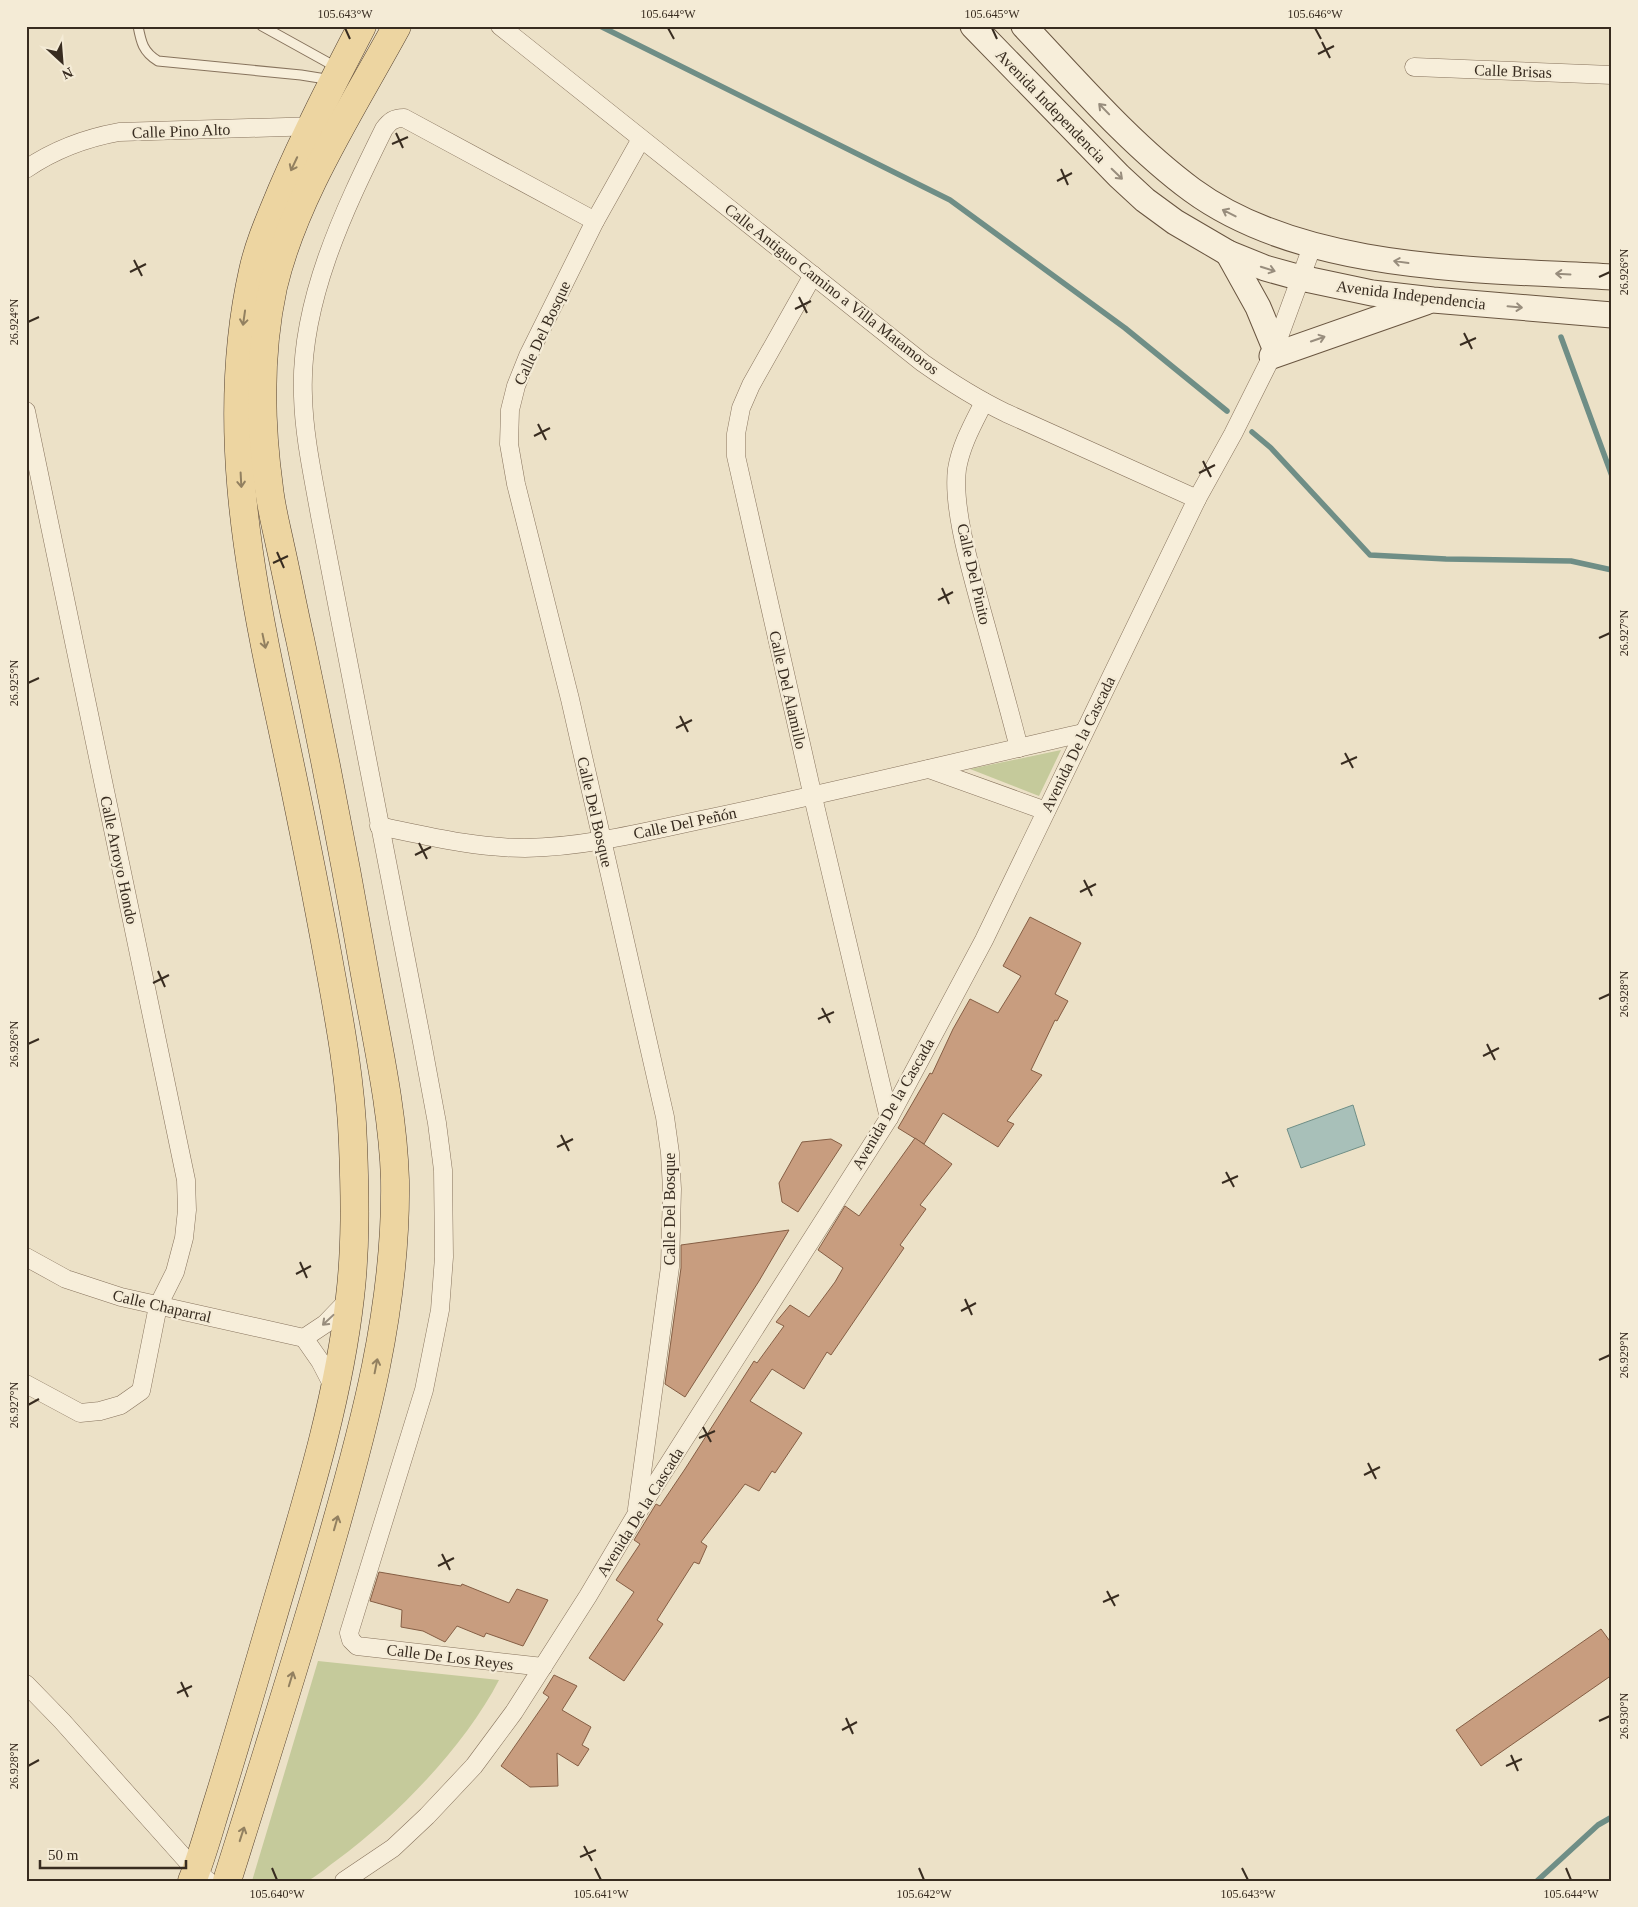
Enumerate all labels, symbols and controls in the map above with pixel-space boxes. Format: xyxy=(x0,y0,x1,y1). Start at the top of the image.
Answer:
text: 105.643°W xyxy=(317,7,373,21)
text: 105.644°W xyxy=(640,7,696,21)
text: 105.645°W xyxy=(964,7,1020,21)
text: 105.646°W xyxy=(1287,7,1343,21)
north arrow xyxy=(38,38,88,88)
street label: Avenida Independencia xyxy=(992,46,1109,167)
street label: Calle Brisas xyxy=(1474,61,1552,81)
text: N xyxy=(60,64,75,82)
one-way arrow xyxy=(1098,103,1110,116)
street label: Calle Pino Alto xyxy=(131,121,231,141)
one-way arrow xyxy=(288,156,298,171)
one-way arrow xyxy=(1111,168,1124,180)
street label: Calle Antiguo Camino a Villa Matamoros xyxy=(721,200,942,379)
one-way arrow xyxy=(1222,208,1237,217)
text: 26.926°N xyxy=(1617,248,1631,295)
one-way arrow xyxy=(1393,257,1409,267)
one-way arrow xyxy=(1260,264,1276,274)
one-way arrow xyxy=(1555,269,1571,278)
street label: Avenida Independencia xyxy=(1335,277,1487,314)
street label: Calle Del Bosque xyxy=(510,278,574,388)
text: 26.924°N xyxy=(7,298,21,345)
one-way arrow xyxy=(1506,302,1522,311)
one-way arrow xyxy=(239,310,249,326)
one-way arrow xyxy=(1310,334,1325,343)
one-way arrow xyxy=(236,472,245,488)
street label: Calle Del Pinito xyxy=(954,522,994,626)
text: 26.927°N xyxy=(1617,609,1631,656)
street label: Calle Del Alamillo xyxy=(766,629,810,751)
one-way arrow xyxy=(259,633,269,649)
text: 26.925°N xyxy=(7,659,21,706)
street label: Avenida De la Cascada xyxy=(1038,674,1118,814)
street label: Calle Del Bosque xyxy=(573,755,616,869)
street label: Calle Arroyo Hondo xyxy=(96,794,141,926)
street label: Calle Del Peñón xyxy=(632,804,738,842)
text: 26.928°N xyxy=(1617,970,1631,1017)
text: 26.926°N xyxy=(7,1020,21,1067)
street label: Avenida De la Cascada xyxy=(849,1035,937,1173)
street label: Calle Del Bosque xyxy=(661,1153,679,1265)
street label: Calle Chaparral xyxy=(111,1286,214,1327)
one-way arrow xyxy=(322,1314,335,1326)
text: 26.929°N xyxy=(1617,1331,1631,1378)
one-way arrow xyxy=(372,1358,382,1374)
text: 26.927°N xyxy=(7,1381,21,1428)
street label: Avenida De la Cascada xyxy=(593,1445,687,1579)
one-way arrow xyxy=(332,1516,342,1532)
street label: Calle De Los Reyes xyxy=(386,1641,514,1674)
one-way arrow xyxy=(286,1672,296,1688)
text: 26.930°N xyxy=(1617,1692,1631,1739)
text: 26.928°N xyxy=(7,1742,21,1789)
one-way arrow xyxy=(237,1827,247,1843)
scale bar xyxy=(40,1837,186,1869)
text: 50 m xyxy=(48,1847,79,1863)
text: 105.640°W xyxy=(249,1887,305,1901)
text: 105.641°W xyxy=(573,1887,629,1901)
text: 105.642°W xyxy=(896,1887,952,1901)
text: 105.643°W xyxy=(1220,1887,1276,1901)
text: 105.644°W xyxy=(1543,1887,1599,1901)

